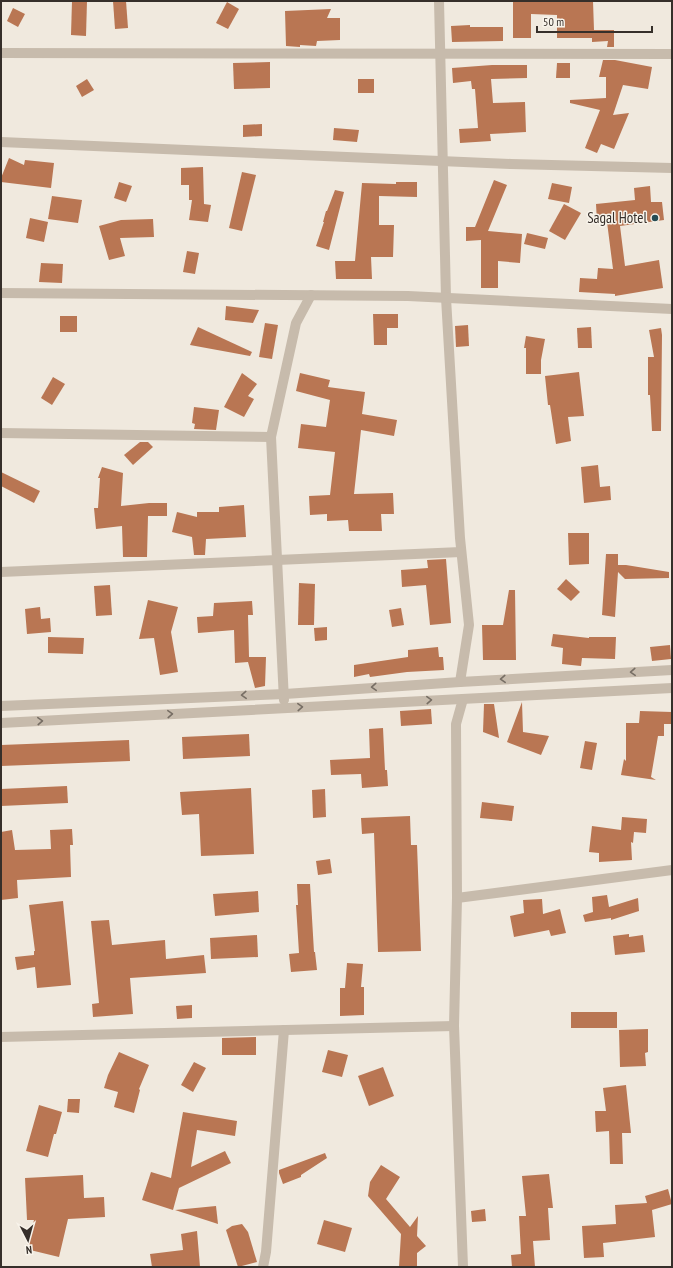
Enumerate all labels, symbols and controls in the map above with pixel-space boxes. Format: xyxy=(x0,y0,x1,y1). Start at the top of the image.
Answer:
scale bar xyxy=(537,8,652,34)
text: 50 m xyxy=(543,14,564,29)
place label: Sagal Hotel xyxy=(587,208,647,227)
marker: Sagal Hotel xyxy=(650,213,660,223)
one-way arrow xyxy=(630,668,636,677)
one-way arrow xyxy=(500,675,506,684)
one-way arrow xyxy=(370,683,377,692)
one-way arrow xyxy=(241,691,247,700)
one-way arrow xyxy=(426,696,432,705)
one-way arrow xyxy=(297,703,303,712)
one-way arrow xyxy=(167,710,173,719)
one-way arrow xyxy=(37,717,43,726)
north arrow xyxy=(8,1220,48,1260)
text: N xyxy=(25,1243,33,1257)

